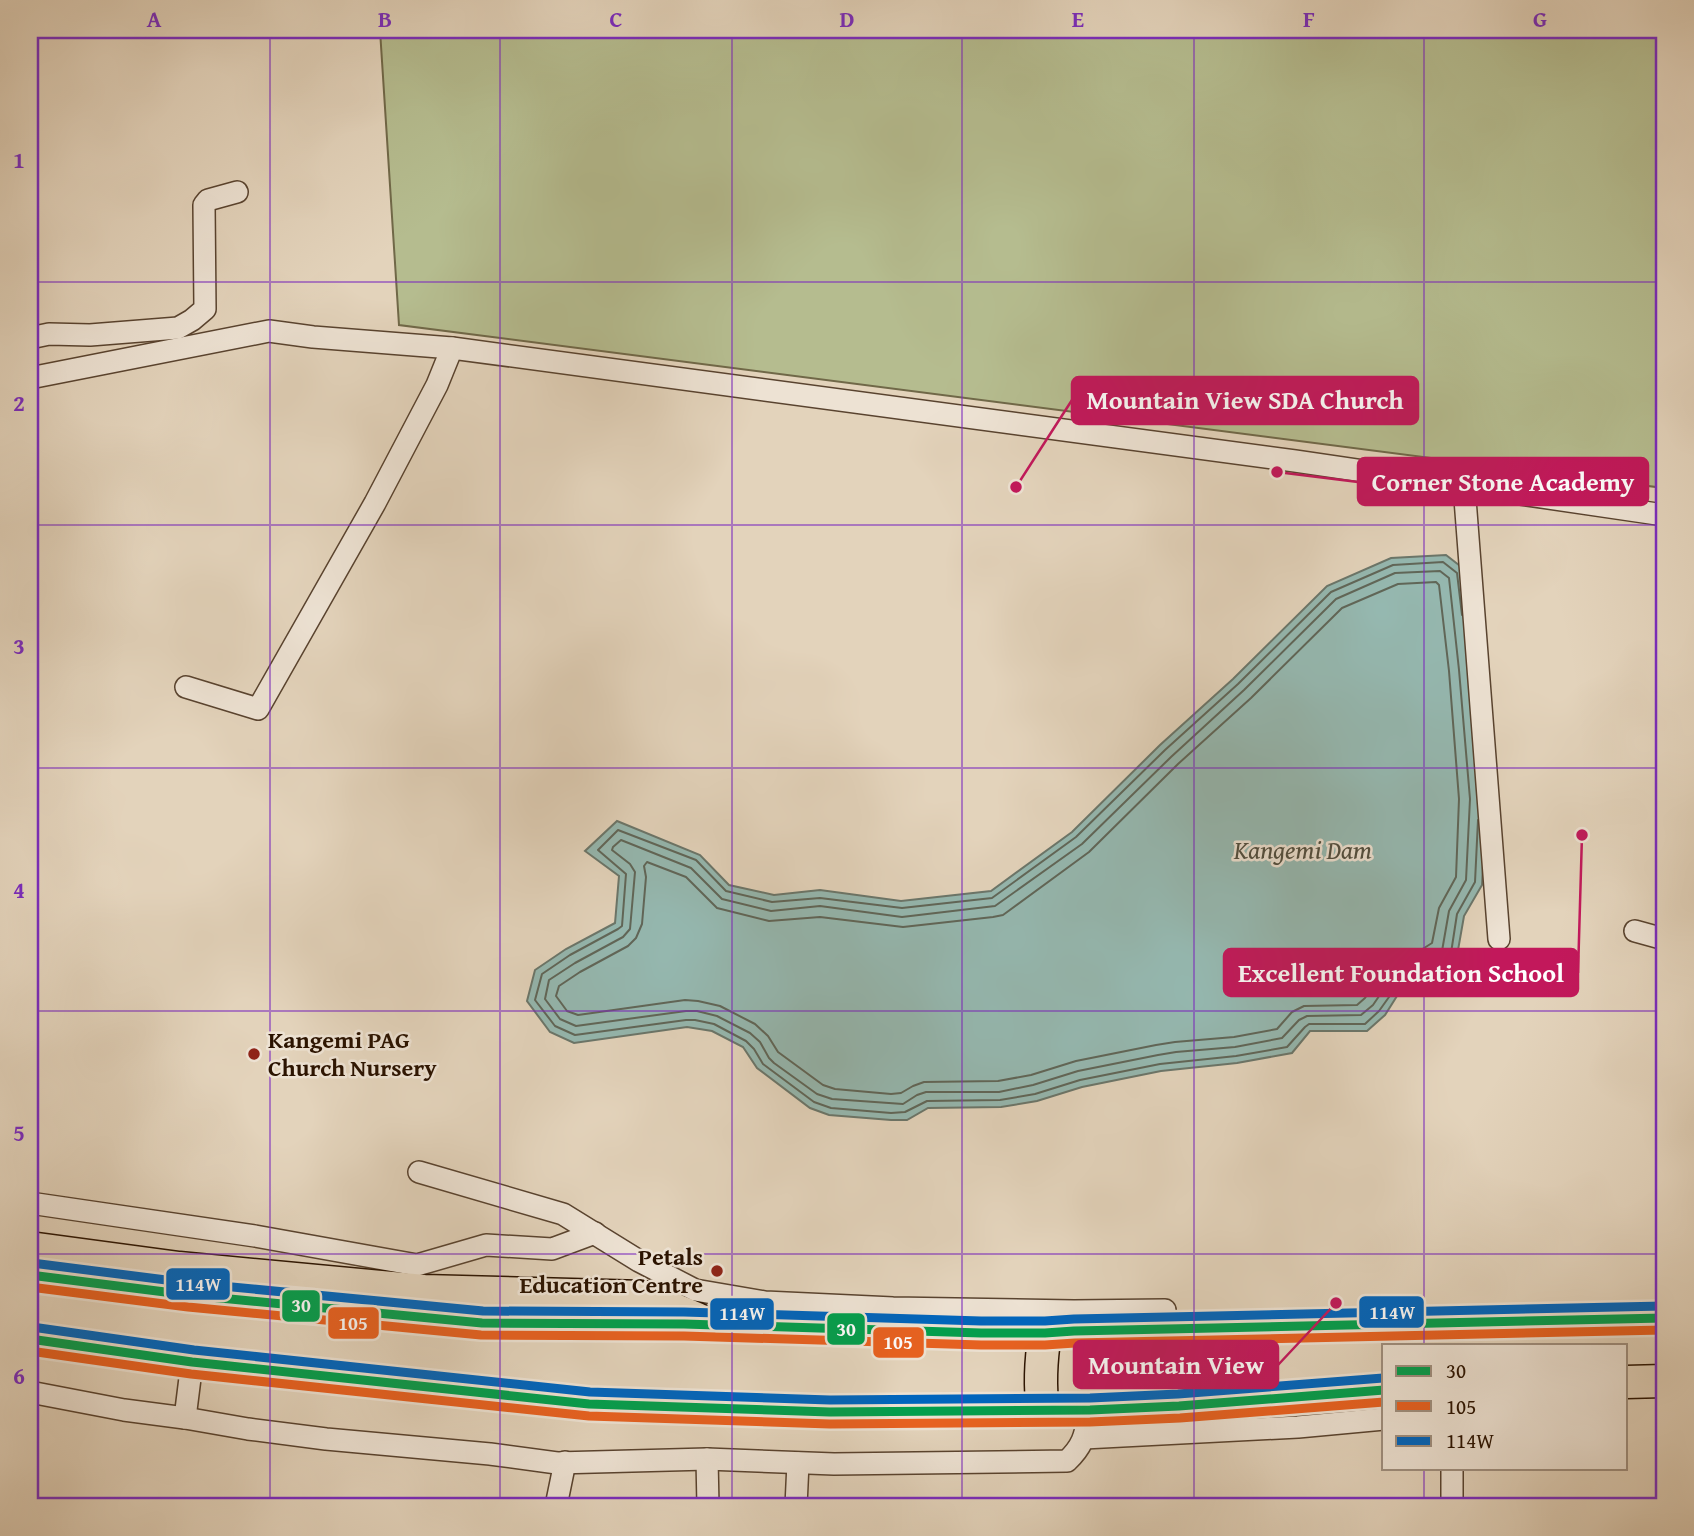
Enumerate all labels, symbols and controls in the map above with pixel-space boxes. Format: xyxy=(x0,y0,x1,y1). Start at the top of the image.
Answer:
text: A xyxy=(147,2,162,35)
text: B xyxy=(378,2,392,35)
text: C xyxy=(609,2,623,35)
text: D xyxy=(840,2,855,35)
text: E xyxy=(1072,2,1084,35)
text: F xyxy=(1303,2,1315,35)
text: G xyxy=(1533,2,1547,35)
text: 1 xyxy=(13,143,25,176)
callout: Mountain View SDA Church xyxy=(1072,377,1418,424)
text: Mountain View SDA Church xyxy=(1086,380,1404,419)
text: 2 xyxy=(13,386,25,419)
callout: Corner Stone Academy xyxy=(1358,458,1648,505)
text: Corner Stone Academy xyxy=(1372,462,1635,501)
text: 3 xyxy=(13,629,25,662)
water label: Kangemi Dam xyxy=(1233,830,1372,869)
text: 4 xyxy=(13,873,25,906)
callout: Excellent Foundation School xyxy=(1224,949,1578,996)
text: Excellent Foundation School xyxy=(1238,953,1564,992)
place label: Kangemi PAG Church Nursery xyxy=(268,1022,437,1085)
marker: Kangemi PAG Church Nursery xyxy=(246,1046,262,1062)
text: 5 xyxy=(13,1116,25,1149)
place label: Petals Education Centre xyxy=(519,1239,703,1302)
marker: Petals Education Centre xyxy=(709,1263,725,1279)
line badge: 114W xyxy=(165,1267,231,1301)
text: 114W xyxy=(175,1270,222,1298)
line badge: 30 xyxy=(281,1289,321,1323)
text: 30 xyxy=(291,1291,311,1319)
line badge: 114W xyxy=(1358,1295,1425,1329)
line badge: 114W xyxy=(709,1297,775,1331)
text: 114W xyxy=(1369,1298,1416,1326)
text: 114W xyxy=(719,1299,766,1327)
line badge: 105 xyxy=(327,1306,380,1340)
text: 105 xyxy=(338,1309,368,1337)
line badge: 30 xyxy=(826,1312,866,1346)
text: 30 xyxy=(836,1315,856,1343)
line badge: 105 xyxy=(872,1326,925,1359)
text: 105 xyxy=(883,1328,913,1356)
callout: Mountain View xyxy=(1074,1341,1278,1388)
legend xyxy=(1382,1344,1628,1470)
text: Mountain View xyxy=(1088,1345,1264,1384)
text: 30 xyxy=(1446,1355,1466,1386)
text: 6 xyxy=(13,1359,25,1392)
text: 105 xyxy=(1446,1391,1476,1422)
text: 114W xyxy=(1446,1425,1494,1456)

